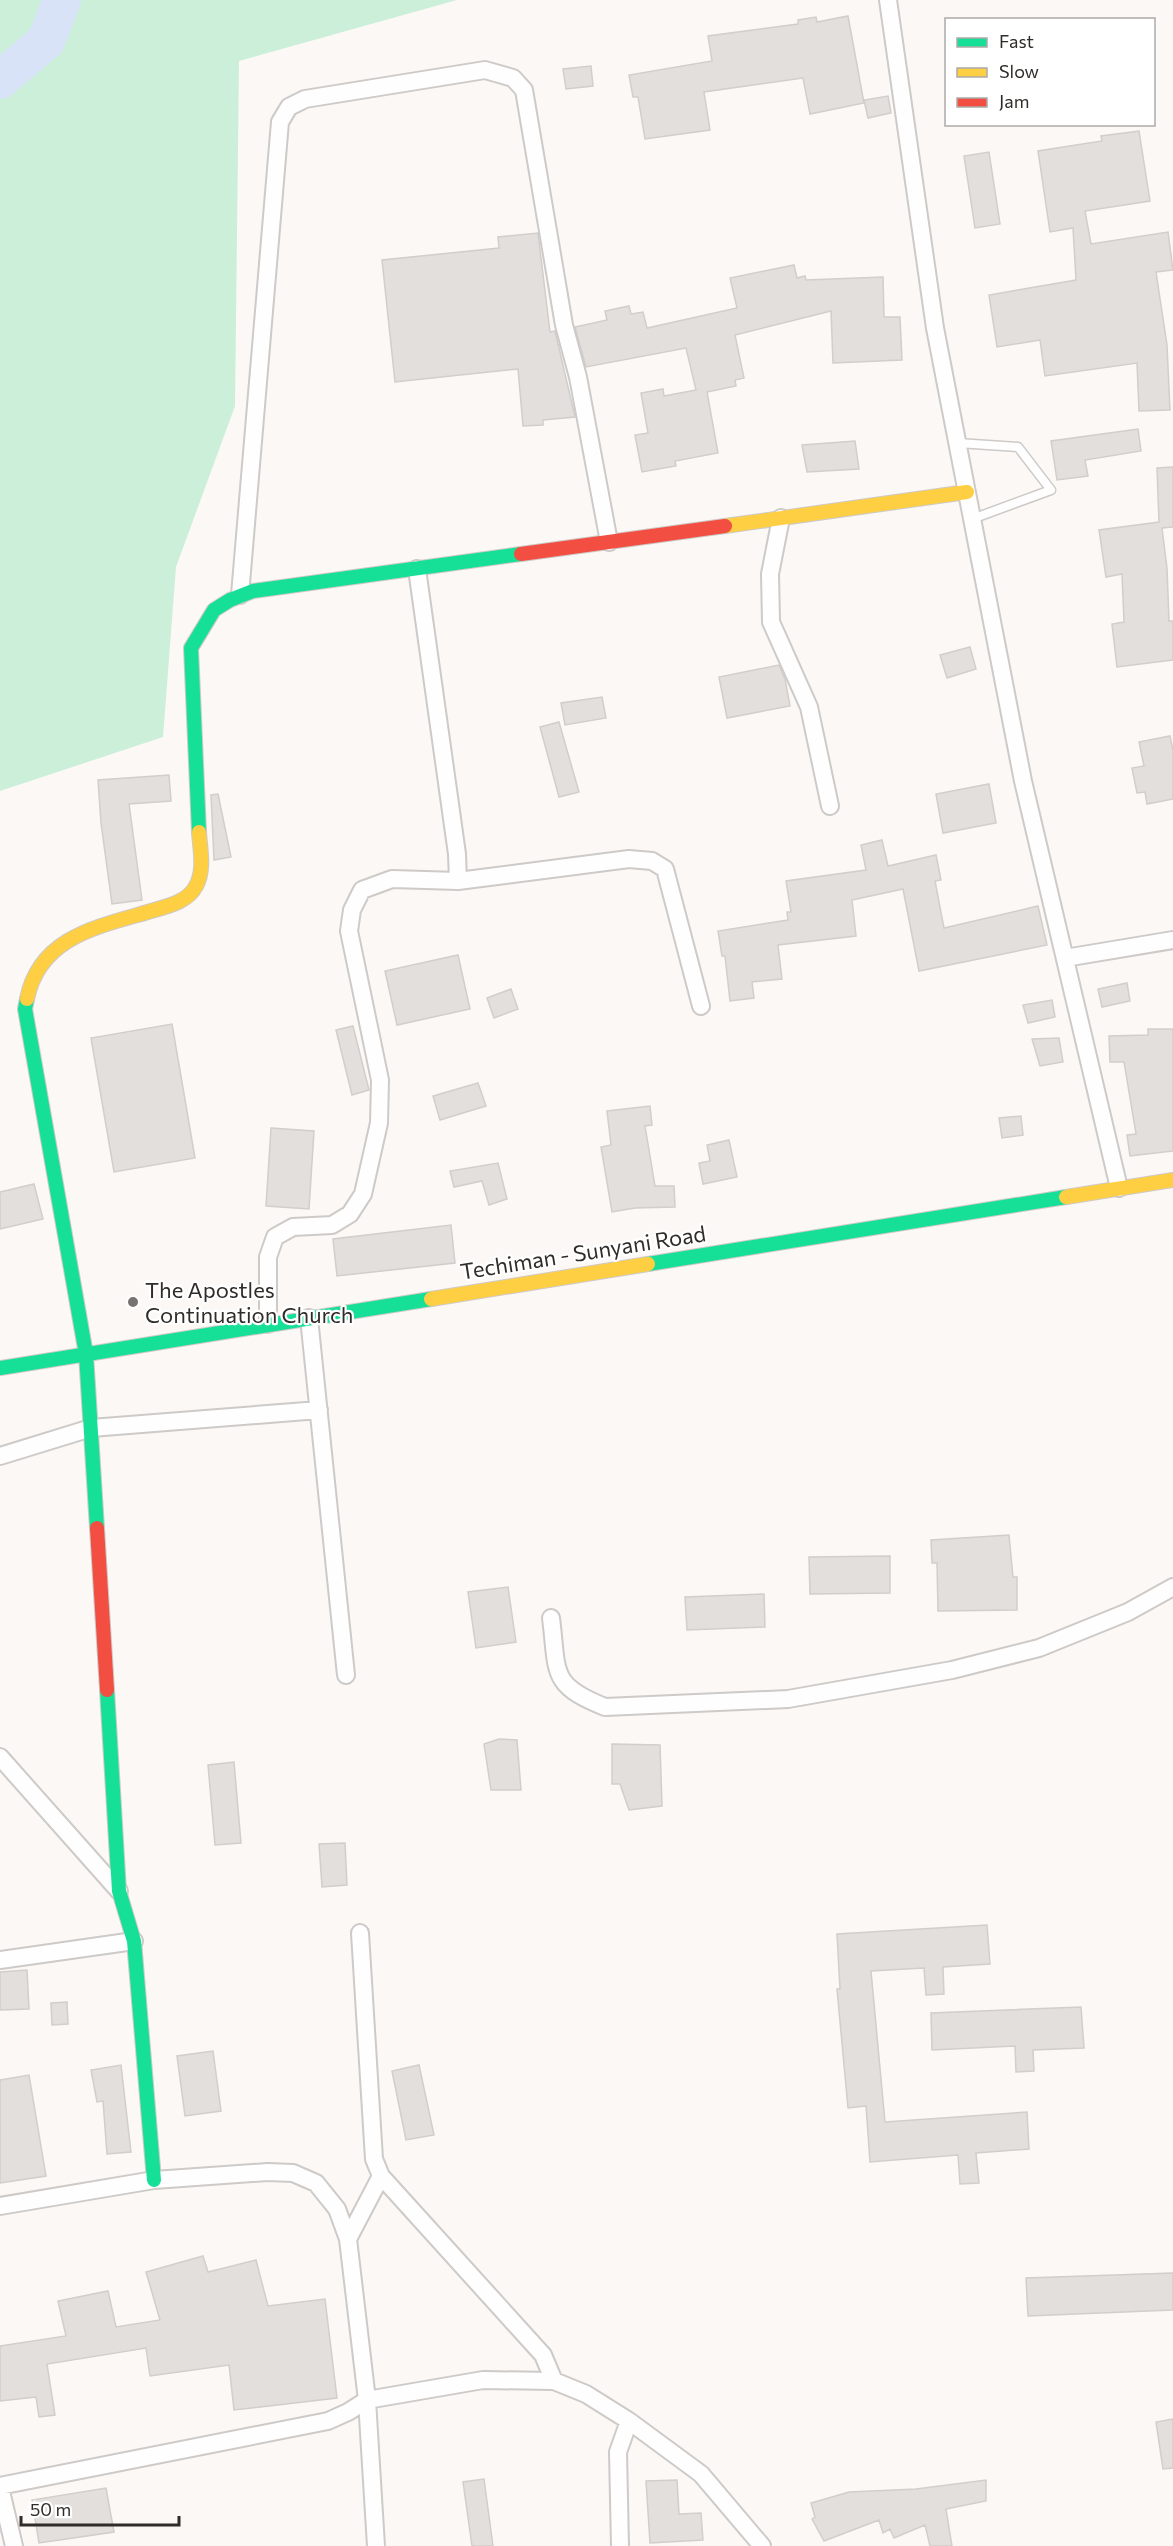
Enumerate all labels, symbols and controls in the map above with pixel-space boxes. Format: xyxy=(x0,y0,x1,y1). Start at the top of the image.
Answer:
legend xyxy=(945,18,1155,126)
text: Fast xyxy=(999,30,1034,52)
text: Slow xyxy=(999,60,1039,82)
text: Jam xyxy=(999,90,1029,112)
street label: Techiman - Sunyani Road xyxy=(458,1219,708,1285)
place label: The Apostles Continuation Church xyxy=(145,1276,353,1328)
marker: The Apostles Continuation Church xyxy=(126,1295,140,1309)
scale bar xyxy=(21,2489,178,2527)
text: 50 m xyxy=(30,2498,71,2520)

